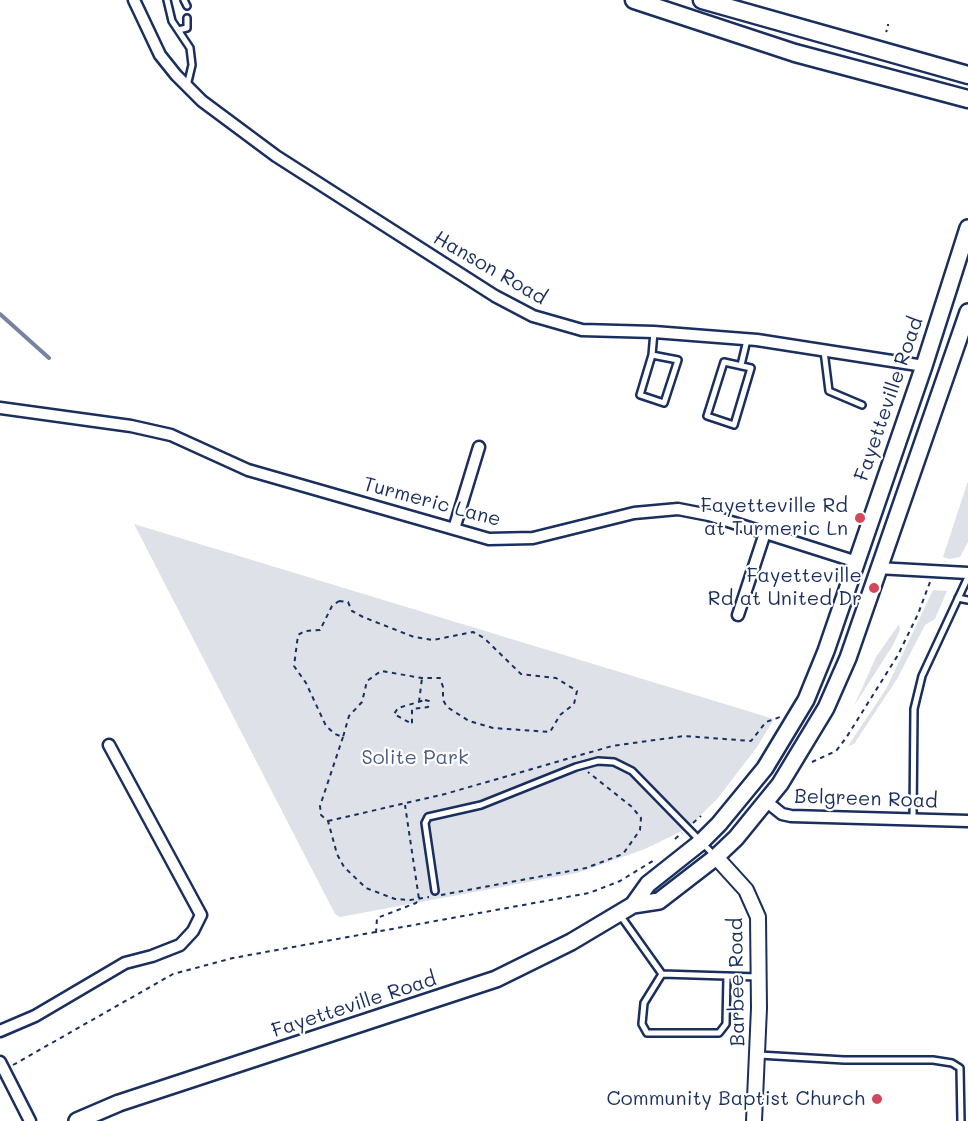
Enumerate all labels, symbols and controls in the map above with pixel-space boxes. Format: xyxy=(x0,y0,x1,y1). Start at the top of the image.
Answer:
street label: Hanson Road xyxy=(429,226,551,310)
street label: Fayetteville Road xyxy=(850,314,928,484)
street label: Turmeric Lane xyxy=(361,472,503,532)
place label: Fayetteville Rd at Turmeric Ln xyxy=(701,494,848,541)
marker: Fayetteville Rd at Turmeric Ln xyxy=(853,511,867,525)
place label: Fayetteville Rd at United Dr xyxy=(708,564,862,611)
marker: Fayetteville Rd at United Dr xyxy=(867,581,881,595)
park label: Solite Park xyxy=(361,746,469,770)
street label: Belgreen Road xyxy=(794,785,938,813)
street label: Barbee Road xyxy=(724,917,750,1047)
street label: Fayetteville Road xyxy=(269,967,439,1043)
place label: Community Baptist Church xyxy=(607,1087,865,1111)
marker: Community Baptist Church xyxy=(870,1092,884,1106)

